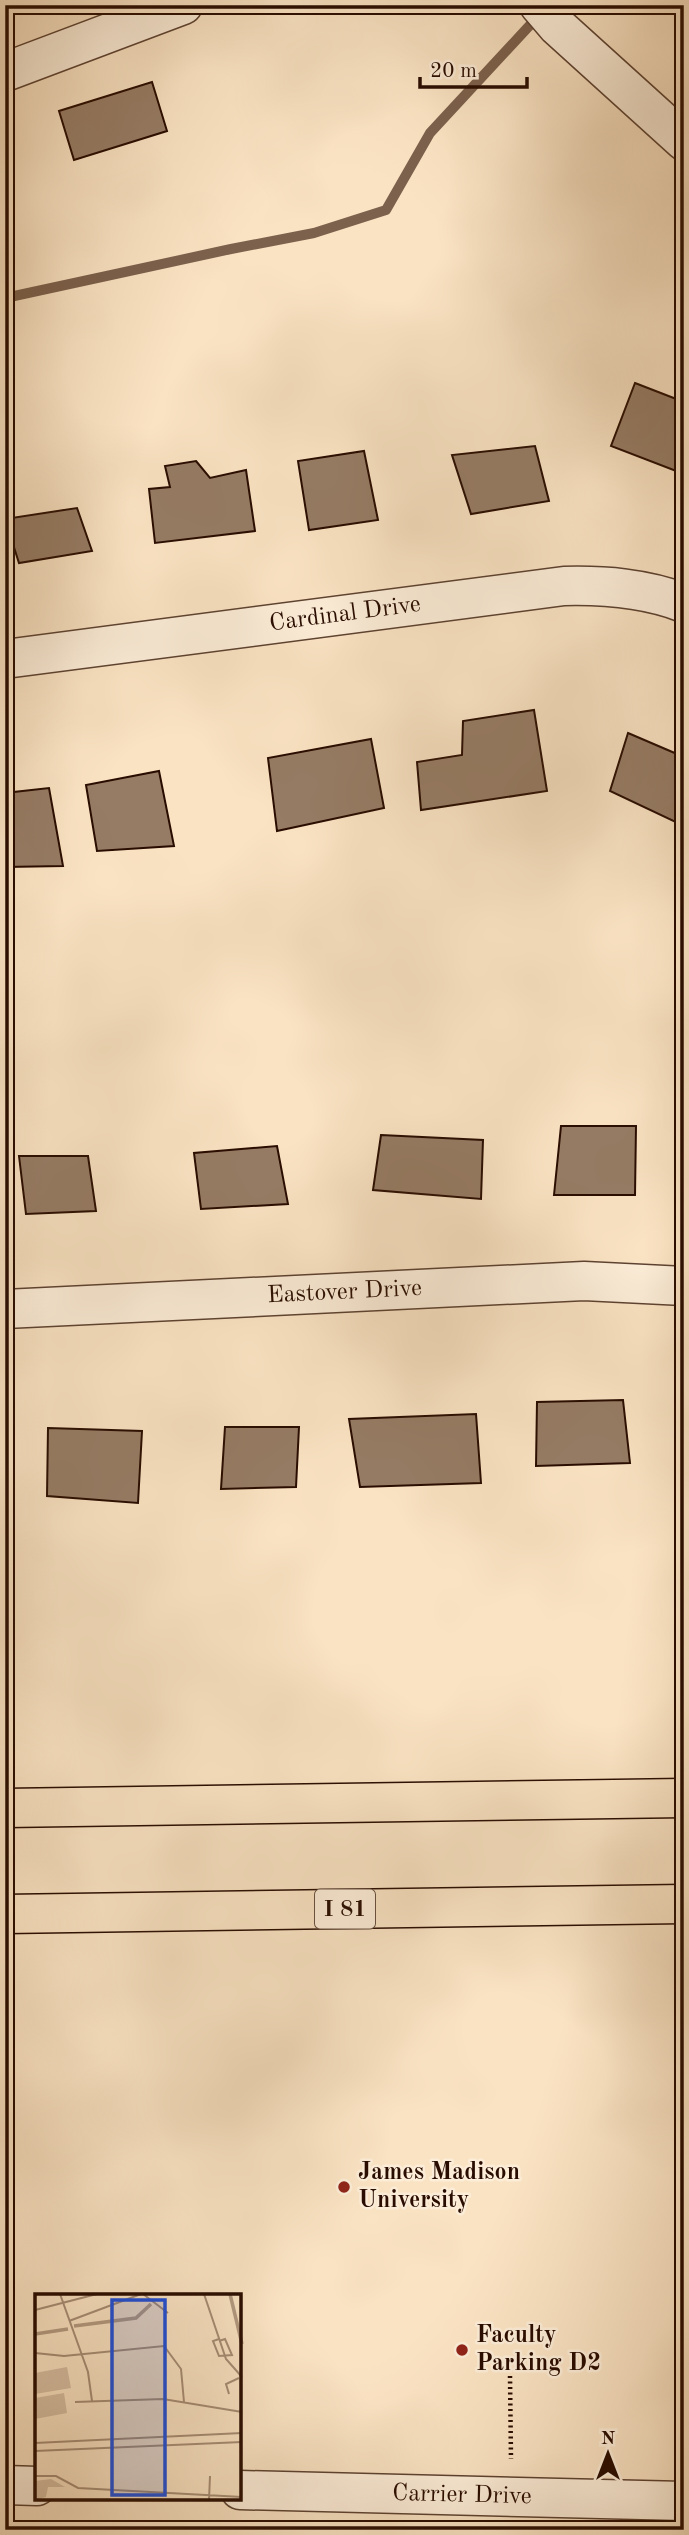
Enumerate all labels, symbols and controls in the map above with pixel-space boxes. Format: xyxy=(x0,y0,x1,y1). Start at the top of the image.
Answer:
scale bar xyxy=(420,46,526,90)
text: 20 m xyxy=(430,61,477,82)
street label: Cardinal Drive xyxy=(268,593,422,636)
street label: Eastover Drive xyxy=(267,1277,423,1308)
road number: I 81 xyxy=(315,1890,375,1928)
place label: James Madison University xyxy=(358,2161,520,2213)
marker: James Madison University xyxy=(336,2179,352,2195)
inset map xyxy=(35,2294,242,2500)
place label: Faculty Parking D2 xyxy=(476,2324,601,2376)
marker: Faculty Parking D2 xyxy=(454,2342,470,2358)
north arrow xyxy=(574,2420,644,2490)
text: N xyxy=(601,2430,616,2449)
street label: Carrier Drive xyxy=(392,2482,532,2509)

